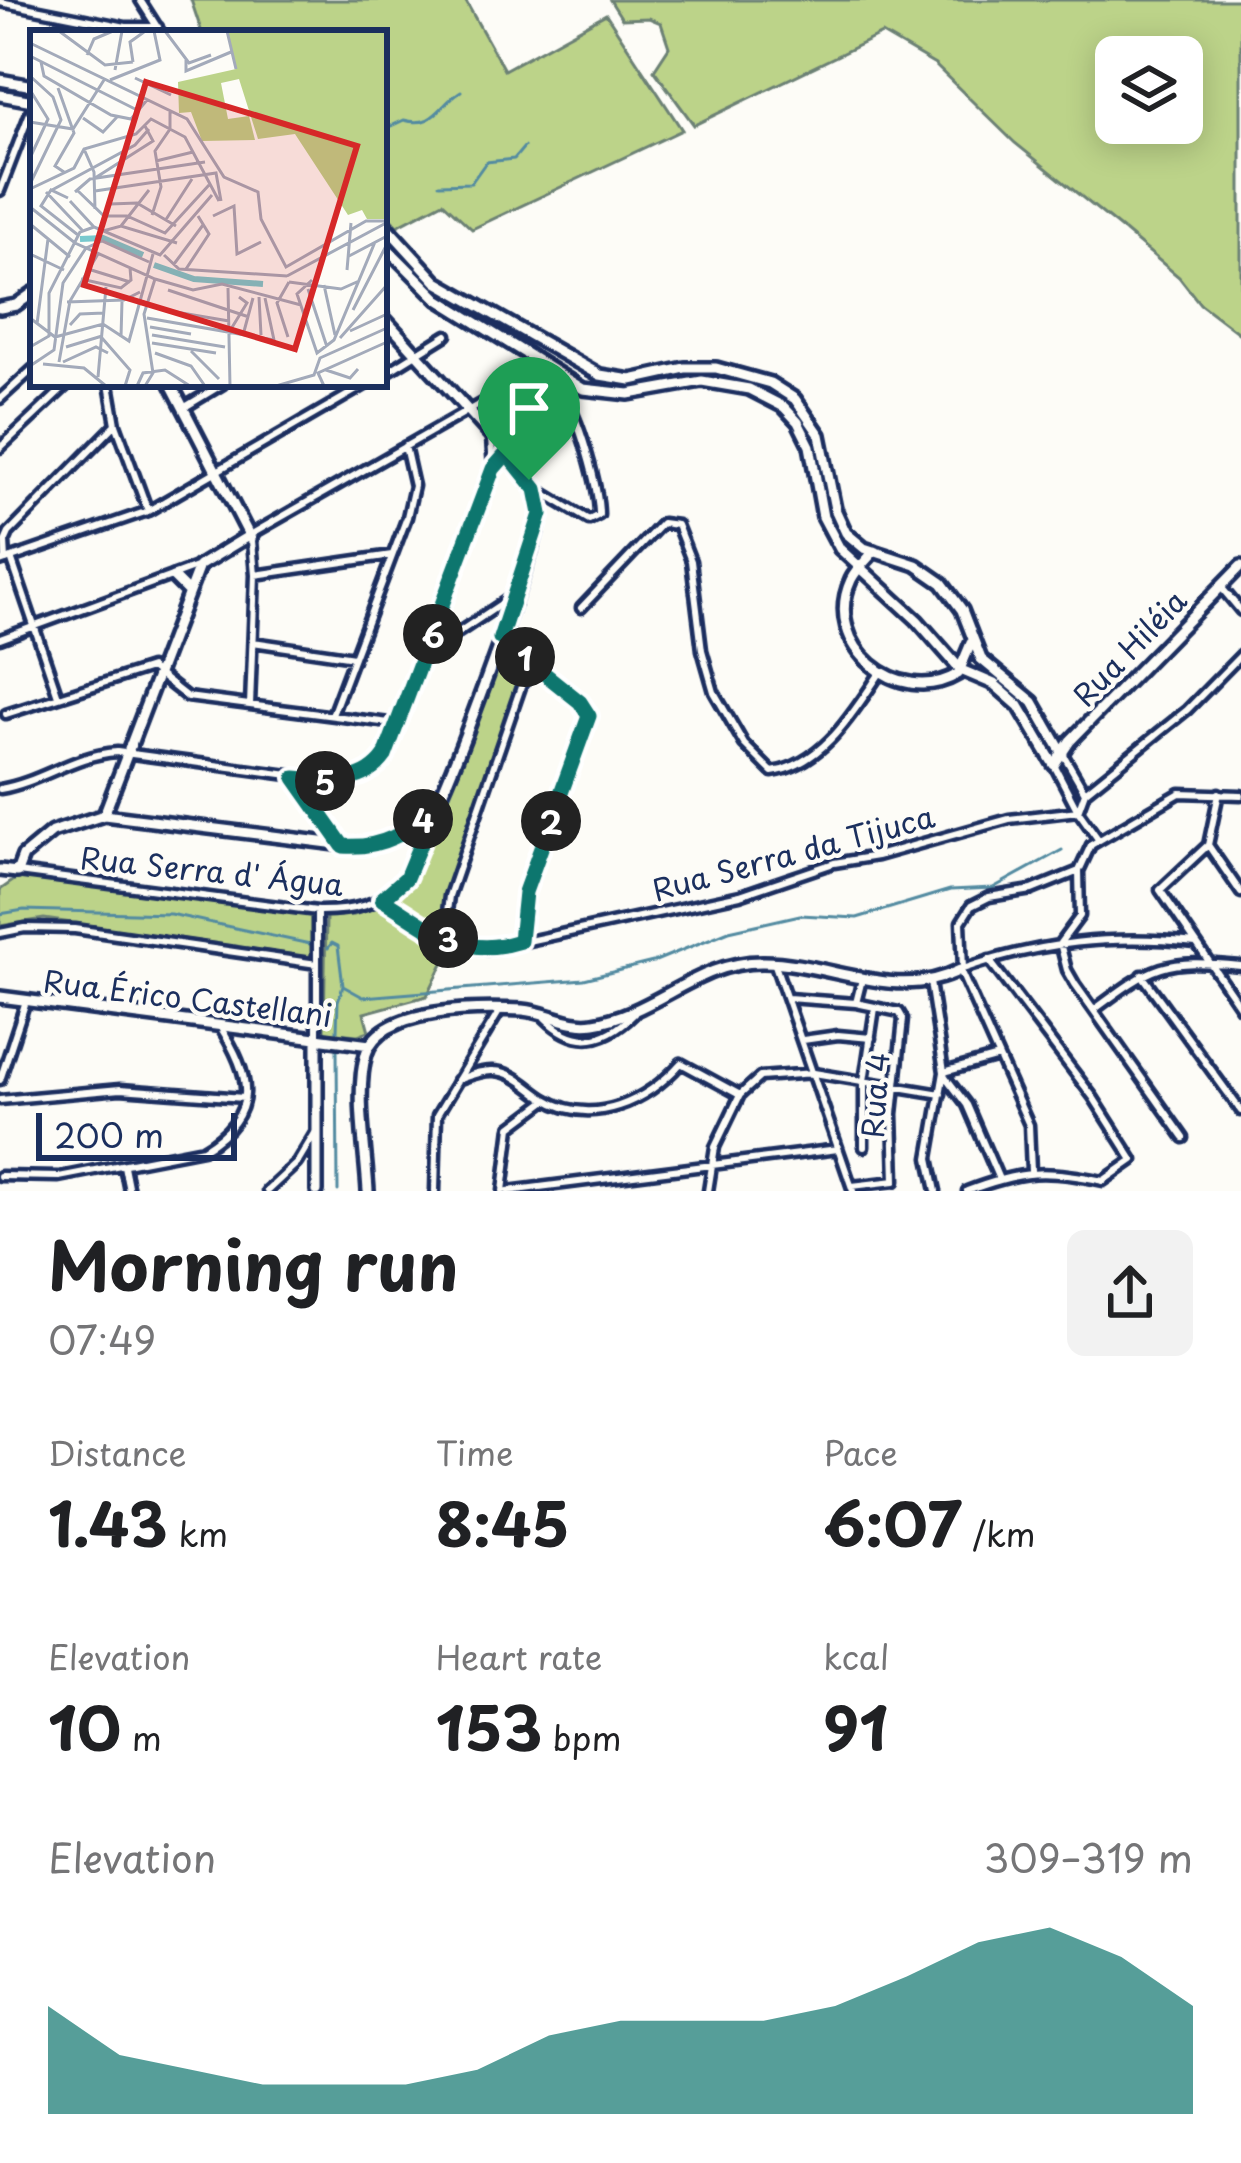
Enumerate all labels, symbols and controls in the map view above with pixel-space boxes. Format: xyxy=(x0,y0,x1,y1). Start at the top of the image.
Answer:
inset map xyxy=(30,30,387,387)
map controls xyxy=(1095,36,1203,144)
button: layers xyxy=(1095,36,1203,144)
pin xyxy=(478,357,580,480)
icon: arrive xyxy=(496,375,562,441)
street label: Rua Hiléia xyxy=(1062,578,1197,716)
pin: 6 xyxy=(403,604,463,664)
text: 6 xyxy=(421,609,445,659)
pin: 1 xyxy=(495,627,555,687)
text: 1 xyxy=(517,632,533,682)
pin: 5 xyxy=(295,751,355,811)
text: 5 xyxy=(314,756,336,806)
pin: 4 xyxy=(393,789,453,849)
pin: 2 xyxy=(521,791,581,851)
street label: Rua Serra da Tijuca xyxy=(647,793,939,911)
text: 4 xyxy=(412,794,434,844)
text: 2 xyxy=(539,796,563,846)
street label: Rua Serra d' Água xyxy=(78,834,346,906)
pin: 3 xyxy=(418,908,478,968)
text: 3 xyxy=(437,913,459,963)
street label: Rua Érico Castellani xyxy=(41,957,335,1037)
street label: Rua 4 xyxy=(849,1051,899,1139)
scale bar xyxy=(36,1107,237,1160)
text: 200 m xyxy=(54,1109,164,1159)
text: Morning run xyxy=(48,1214,458,1313)
button: share xyxy=(1067,1230,1193,1356)
text: 07:49 xyxy=(48,1309,156,1368)
text: Distance xyxy=(48,1427,186,1477)
text: Time xyxy=(436,1427,514,1477)
text: Pace xyxy=(823,1427,898,1477)
text: 1.43 xyxy=(48,1477,168,1567)
text: 8:45 xyxy=(436,1477,570,1567)
text: 6:07 xyxy=(823,1477,962,1567)
text: km xyxy=(168,1508,228,1558)
text: /km xyxy=(962,1508,1036,1558)
text: Elevation xyxy=(48,1631,190,1681)
text: Heart rate xyxy=(436,1631,602,1681)
text: kcal xyxy=(823,1631,889,1681)
text: 10 xyxy=(48,1681,121,1771)
text: 153 xyxy=(436,1681,542,1771)
text: 91 xyxy=(823,1681,888,1771)
text: m xyxy=(121,1712,162,1762)
text: bpm xyxy=(542,1712,621,1762)
text: Elevation xyxy=(48,1827,216,1886)
text: 309–319 m xyxy=(983,1827,1193,1886)

